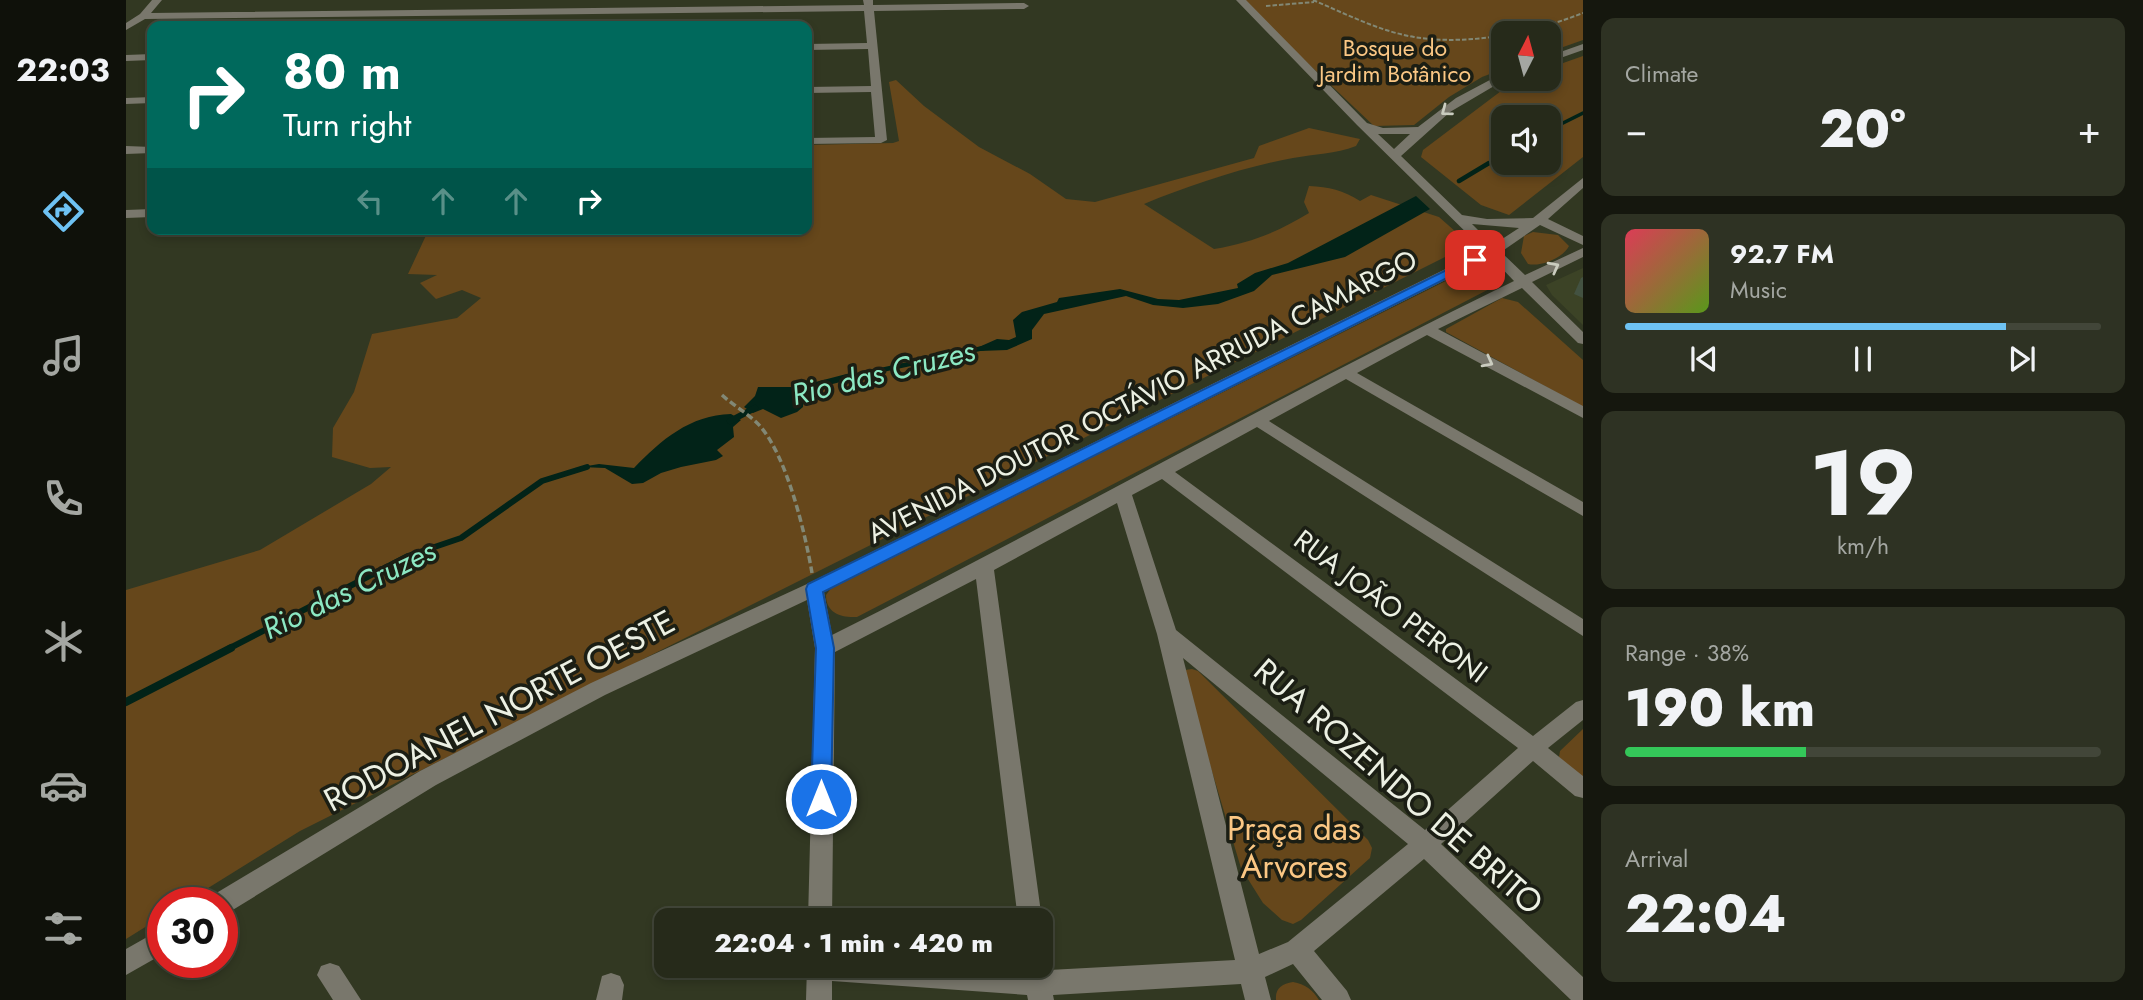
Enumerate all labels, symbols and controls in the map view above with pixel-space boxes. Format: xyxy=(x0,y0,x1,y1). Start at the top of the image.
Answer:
north arrow xyxy=(1491,21,1561,91)
map controls xyxy=(1491,21,1561,175)
park label: Bosque do Jardim Botânico xyxy=(1316,31,1471,91)
text: 80 m xyxy=(283,37,401,107)
text: 22:03 xyxy=(16,47,110,93)
icon: right xyxy=(168,49,259,140)
text: Climate xyxy=(1625,57,1698,91)
text: 20° xyxy=(1819,91,1906,167)
text: Turn right xyxy=(283,102,412,148)
one-way arrow xyxy=(1442,102,1454,115)
text: − xyxy=(1625,102,1647,157)
text: + xyxy=(2078,102,2101,157)
button: sound xyxy=(1491,105,1561,175)
icon: left xyxy=(351,182,389,220)
icon: ahead xyxy=(424,182,462,220)
icon: ahead xyxy=(497,182,535,220)
icon: right xyxy=(570,182,608,220)
icon: directions xyxy=(39,187,88,236)
pin xyxy=(1445,230,1505,290)
text: 92.7 FM xyxy=(1730,235,1834,273)
street label: AVENIDA DOUTOR OCTÁVIO ARRUDA CAMARGO xyxy=(860,239,1424,554)
icon: arrive xyxy=(1456,241,1494,279)
one-way arrow xyxy=(1547,262,1559,276)
text: Music xyxy=(1730,273,1787,307)
water label: Rio das Cruzes xyxy=(787,329,979,416)
icon: music xyxy=(39,331,88,380)
icon: previous xyxy=(1685,340,1723,378)
icon: pause xyxy=(1844,340,1882,378)
icon: next xyxy=(2003,340,2041,378)
one-way arrow xyxy=(1480,354,1493,367)
text: 19 xyxy=(1809,418,1917,549)
icon: phone xyxy=(39,474,88,523)
street label: RUA JOÃO PERONI xyxy=(1285,520,1496,693)
water label: Rio das Cruzes xyxy=(255,529,443,650)
text: km/h xyxy=(1837,529,1889,563)
street label: RODOANEL NORTE OESTE xyxy=(315,598,683,823)
icon: climate xyxy=(39,617,88,666)
text: Range · 38% xyxy=(1625,636,1749,670)
street label: RUA ROZENDO DE BRITO xyxy=(1244,647,1554,925)
text: 190 km xyxy=(1625,670,1815,746)
icon: car xyxy=(39,761,88,810)
position arrow xyxy=(784,762,858,836)
park label: Praça das Árvores xyxy=(1227,805,1361,890)
text: Arrival xyxy=(1625,842,1688,876)
text: 22:04 xyxy=(1625,876,1787,952)
speed limit sign: 30 xyxy=(147,887,238,978)
icon: filters xyxy=(39,904,88,953)
text: 22:04 · 1 min · 420 m xyxy=(714,924,993,962)

